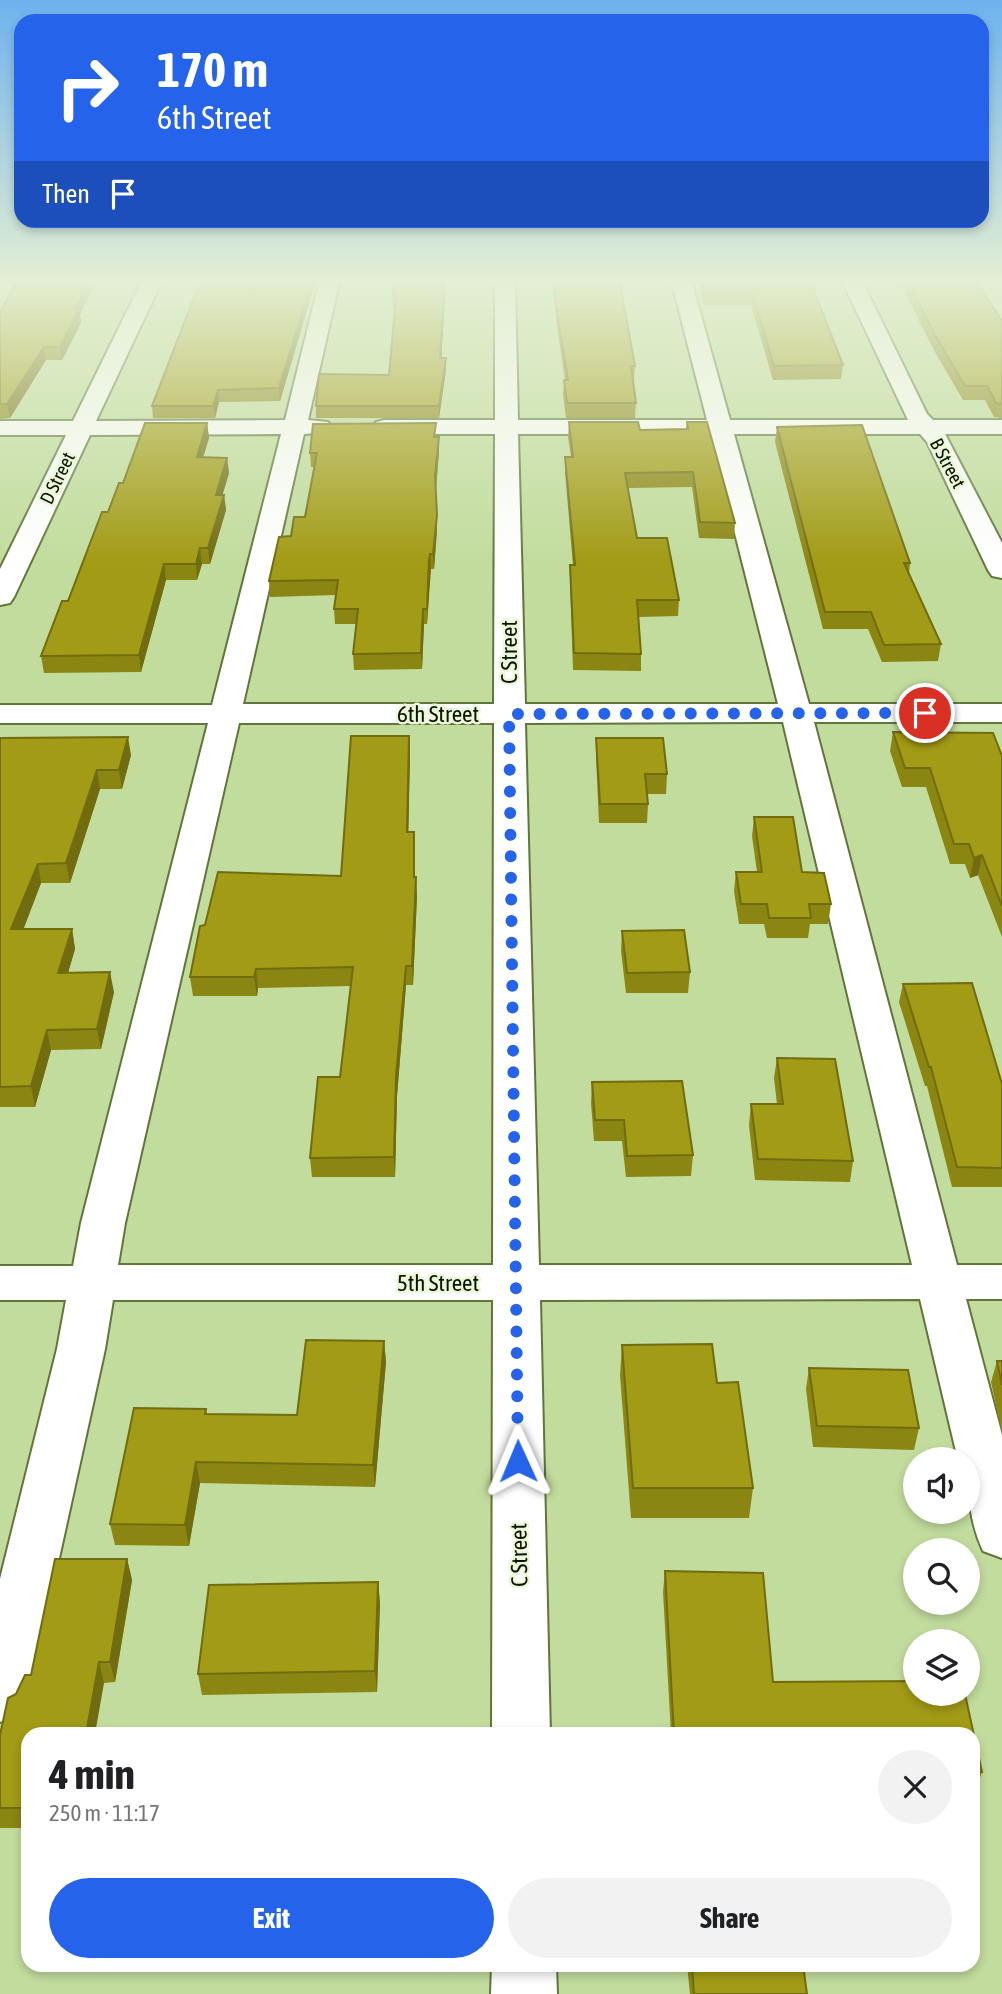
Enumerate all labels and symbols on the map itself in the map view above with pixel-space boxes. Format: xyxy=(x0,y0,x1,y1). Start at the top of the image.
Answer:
street label: B Street xyxy=(926,434,970,492)
street label: D Street xyxy=(35,448,79,508)
street label: C Street xyxy=(496,620,522,684)
pin xyxy=(895,683,955,743)
street label: 6th Street xyxy=(397,701,479,727)
street label: 5th Street xyxy=(397,1270,479,1296)
position arrow xyxy=(481,1424,555,1498)
street label: C Street xyxy=(505,1523,533,1587)

